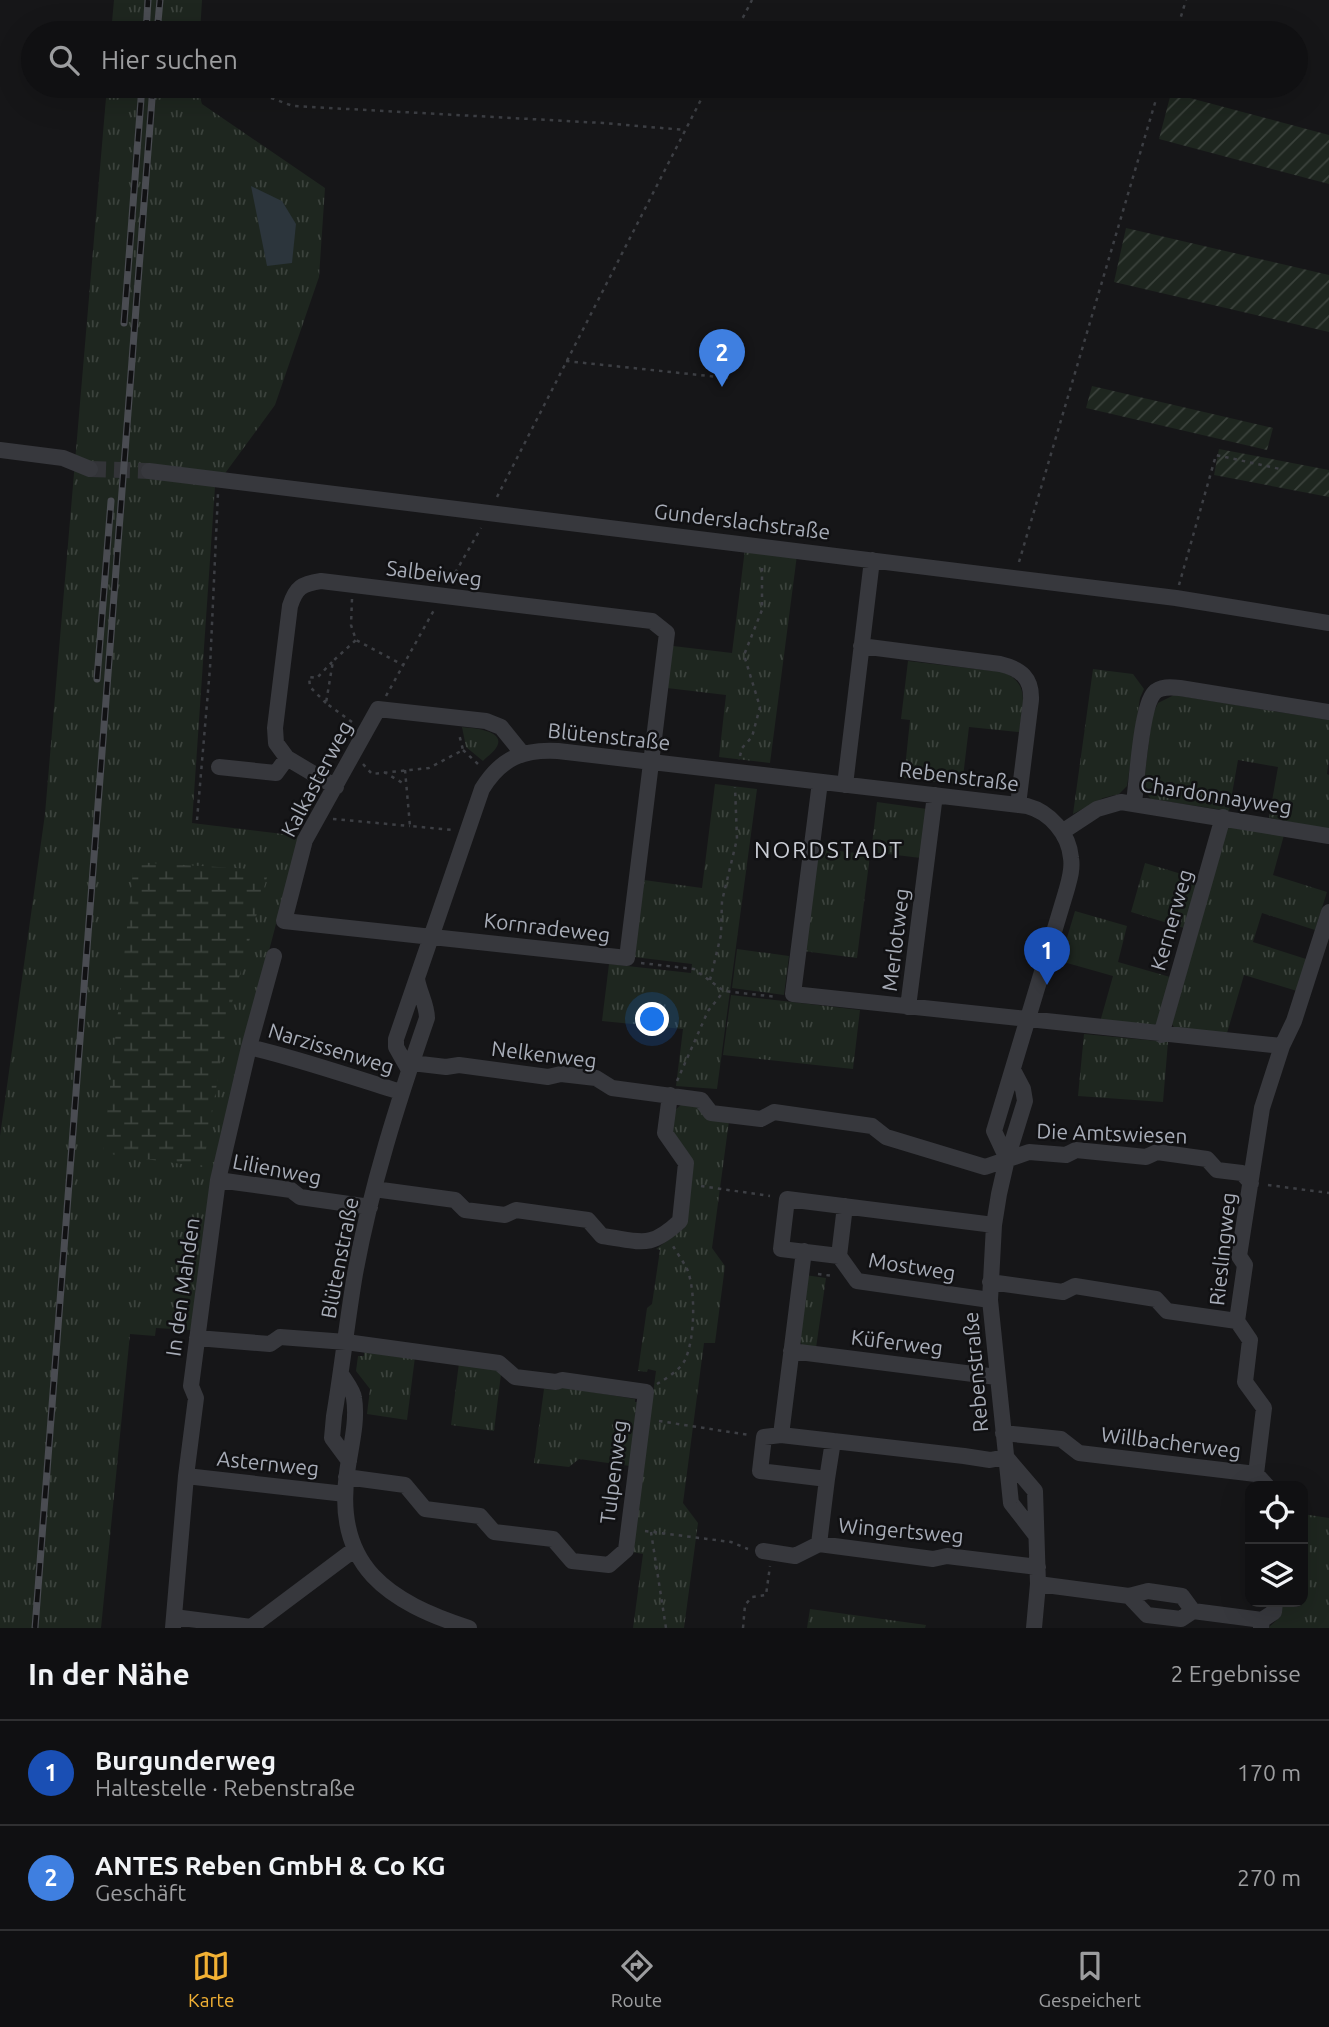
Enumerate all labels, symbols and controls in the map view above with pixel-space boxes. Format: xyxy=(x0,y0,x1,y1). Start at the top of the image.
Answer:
search box xyxy=(21,21,1308,98)
icon: search xyxy=(45,41,83,79)
text: Hier suchen xyxy=(101,45,238,74)
pin: 2 xyxy=(699,329,745,387)
street label: Gunderslachstraße xyxy=(653,498,832,544)
street label: Salbeiweg xyxy=(385,555,483,591)
street label: Kalkasterweg xyxy=(276,717,357,841)
street label: Blütenstraße xyxy=(547,718,672,754)
street label: Rebenstraße xyxy=(898,757,1021,795)
street label: Chardonnayweg xyxy=(1139,771,1294,819)
district label: NORDSTADT xyxy=(754,837,904,862)
street label: Kernerweg xyxy=(1145,866,1197,973)
street label: Merlotweg xyxy=(877,887,913,993)
street label: Kornradeweg xyxy=(482,907,612,947)
pin: 1 xyxy=(1024,927,1070,985)
your location xyxy=(635,1002,669,1036)
street label: Narzissenweg xyxy=(265,1018,397,1079)
street label: Nelkenweg xyxy=(490,1036,598,1072)
street label: Die Amtswiesen xyxy=(1036,1118,1188,1148)
street label: Lilienweg xyxy=(231,1149,324,1189)
street label: Rieslingweg xyxy=(1204,1191,1240,1307)
street label: Blütenstraße xyxy=(316,1195,363,1320)
street label: In den Mahden xyxy=(160,1216,204,1358)
street label: Mostweg xyxy=(867,1247,957,1285)
street label: Rebenstraße xyxy=(958,1311,992,1433)
street label: Küferweg xyxy=(850,1324,945,1360)
street label: Tulpenweg xyxy=(595,1419,631,1525)
street label: Willbacherweg xyxy=(1100,1422,1242,1462)
street label: Asternweg xyxy=(216,1446,320,1480)
map controls xyxy=(1245,1481,1308,1607)
button: locate xyxy=(1245,1481,1308,1544)
street label: Wingertsweg xyxy=(837,1513,965,1547)
button: layers xyxy=(1245,1544,1308,1607)
text: In der Nähe xyxy=(28,1657,190,1691)
text: 2 Ergebnisse xyxy=(1170,1661,1301,1686)
text: Burgunderweg xyxy=(95,1746,276,1775)
text: 1 xyxy=(45,1760,57,1785)
text: 170 m xyxy=(1237,1760,1301,1785)
text: Haltestelle · Rebenstraße xyxy=(95,1775,356,1800)
text: ANTES Reben GmbH & Co KG xyxy=(95,1851,445,1880)
text: 2 xyxy=(45,1865,57,1890)
text: 270 m xyxy=(1237,1865,1301,1890)
text: Geschäft xyxy=(95,1880,186,1905)
tab: Karte xyxy=(188,1947,235,2011)
tab: Route xyxy=(611,1947,662,2011)
tab: Gespeichert xyxy=(1039,1947,1141,2011)

